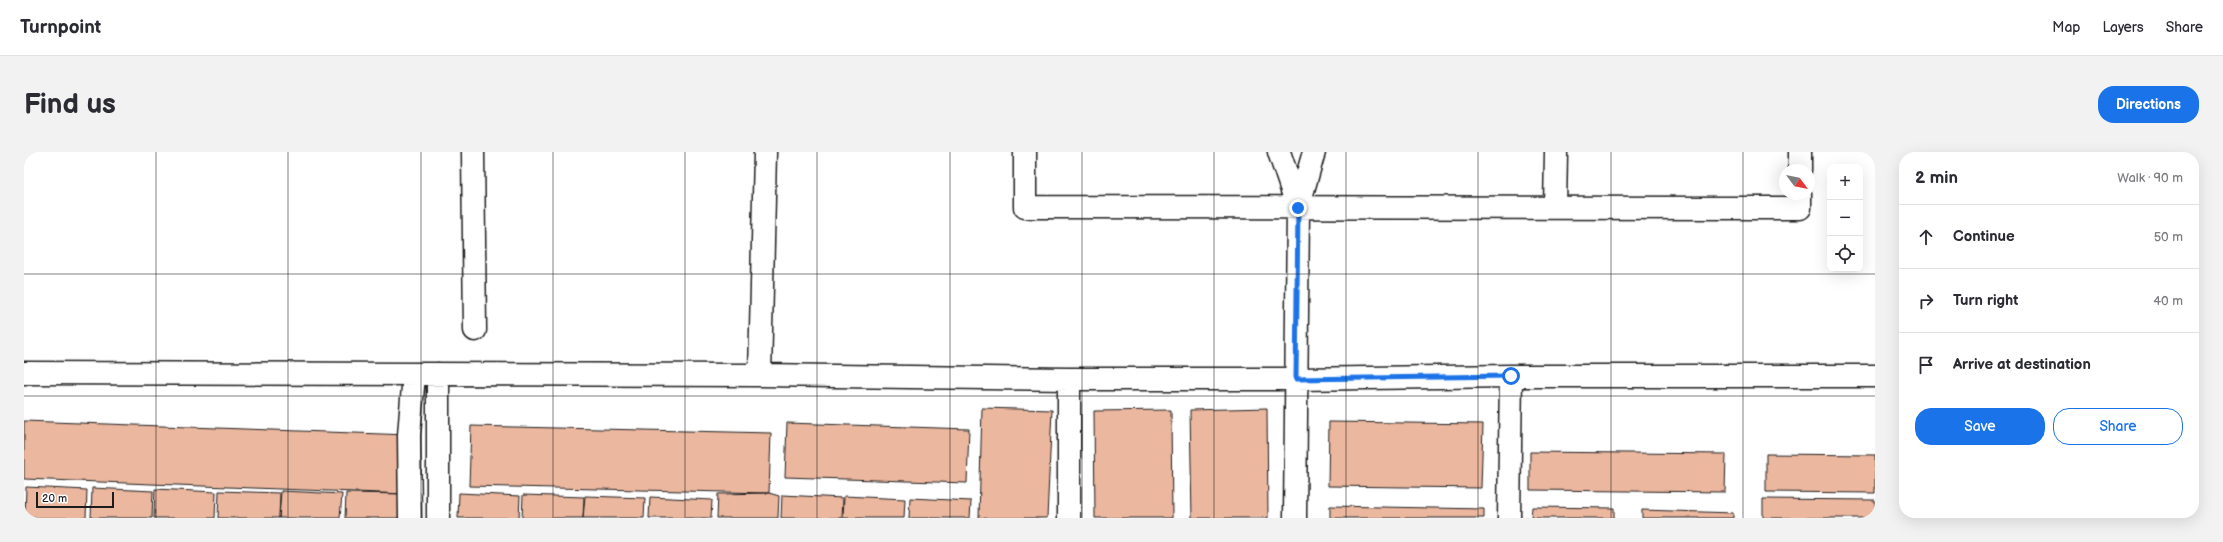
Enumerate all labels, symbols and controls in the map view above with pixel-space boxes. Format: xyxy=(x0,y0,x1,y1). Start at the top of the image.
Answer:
text: Turnpoint xyxy=(20,16,101,39)
text: Map xyxy=(2052,19,2080,36)
text: Layers xyxy=(2102,19,2144,36)
text: Share xyxy=(2166,19,2203,36)
button: Directions xyxy=(2098,86,2199,123)
text: Find us xyxy=(24,88,116,121)
north arrow xyxy=(1779,164,1815,200)
map controls xyxy=(1827,164,1863,272)
button: + xyxy=(1827,164,1863,200)
text: 2 min xyxy=(1915,168,1958,188)
text: Walk · 90 m xyxy=(2117,170,2183,186)
route end xyxy=(1289,199,1307,217)
button: − xyxy=(1827,200,1863,236)
icon: ahead xyxy=(1915,226,1937,248)
text: Continue xyxy=(1953,227,2015,246)
text: 50 m xyxy=(2154,229,2183,245)
button: locate xyxy=(1827,236,1863,272)
icon: right xyxy=(1915,290,1937,312)
text: Turn right xyxy=(1953,291,2018,310)
text: 40 m xyxy=(2153,293,2183,309)
icon: arrive xyxy=(1915,354,1937,376)
text: Arrive at destination xyxy=(1953,355,2091,374)
route start xyxy=(1502,367,1520,385)
button: Save xyxy=(1915,408,2045,445)
button: Share xyxy=(2053,408,2183,445)
scale bar xyxy=(36,490,114,509)
text: 20 m xyxy=(42,492,67,505)

